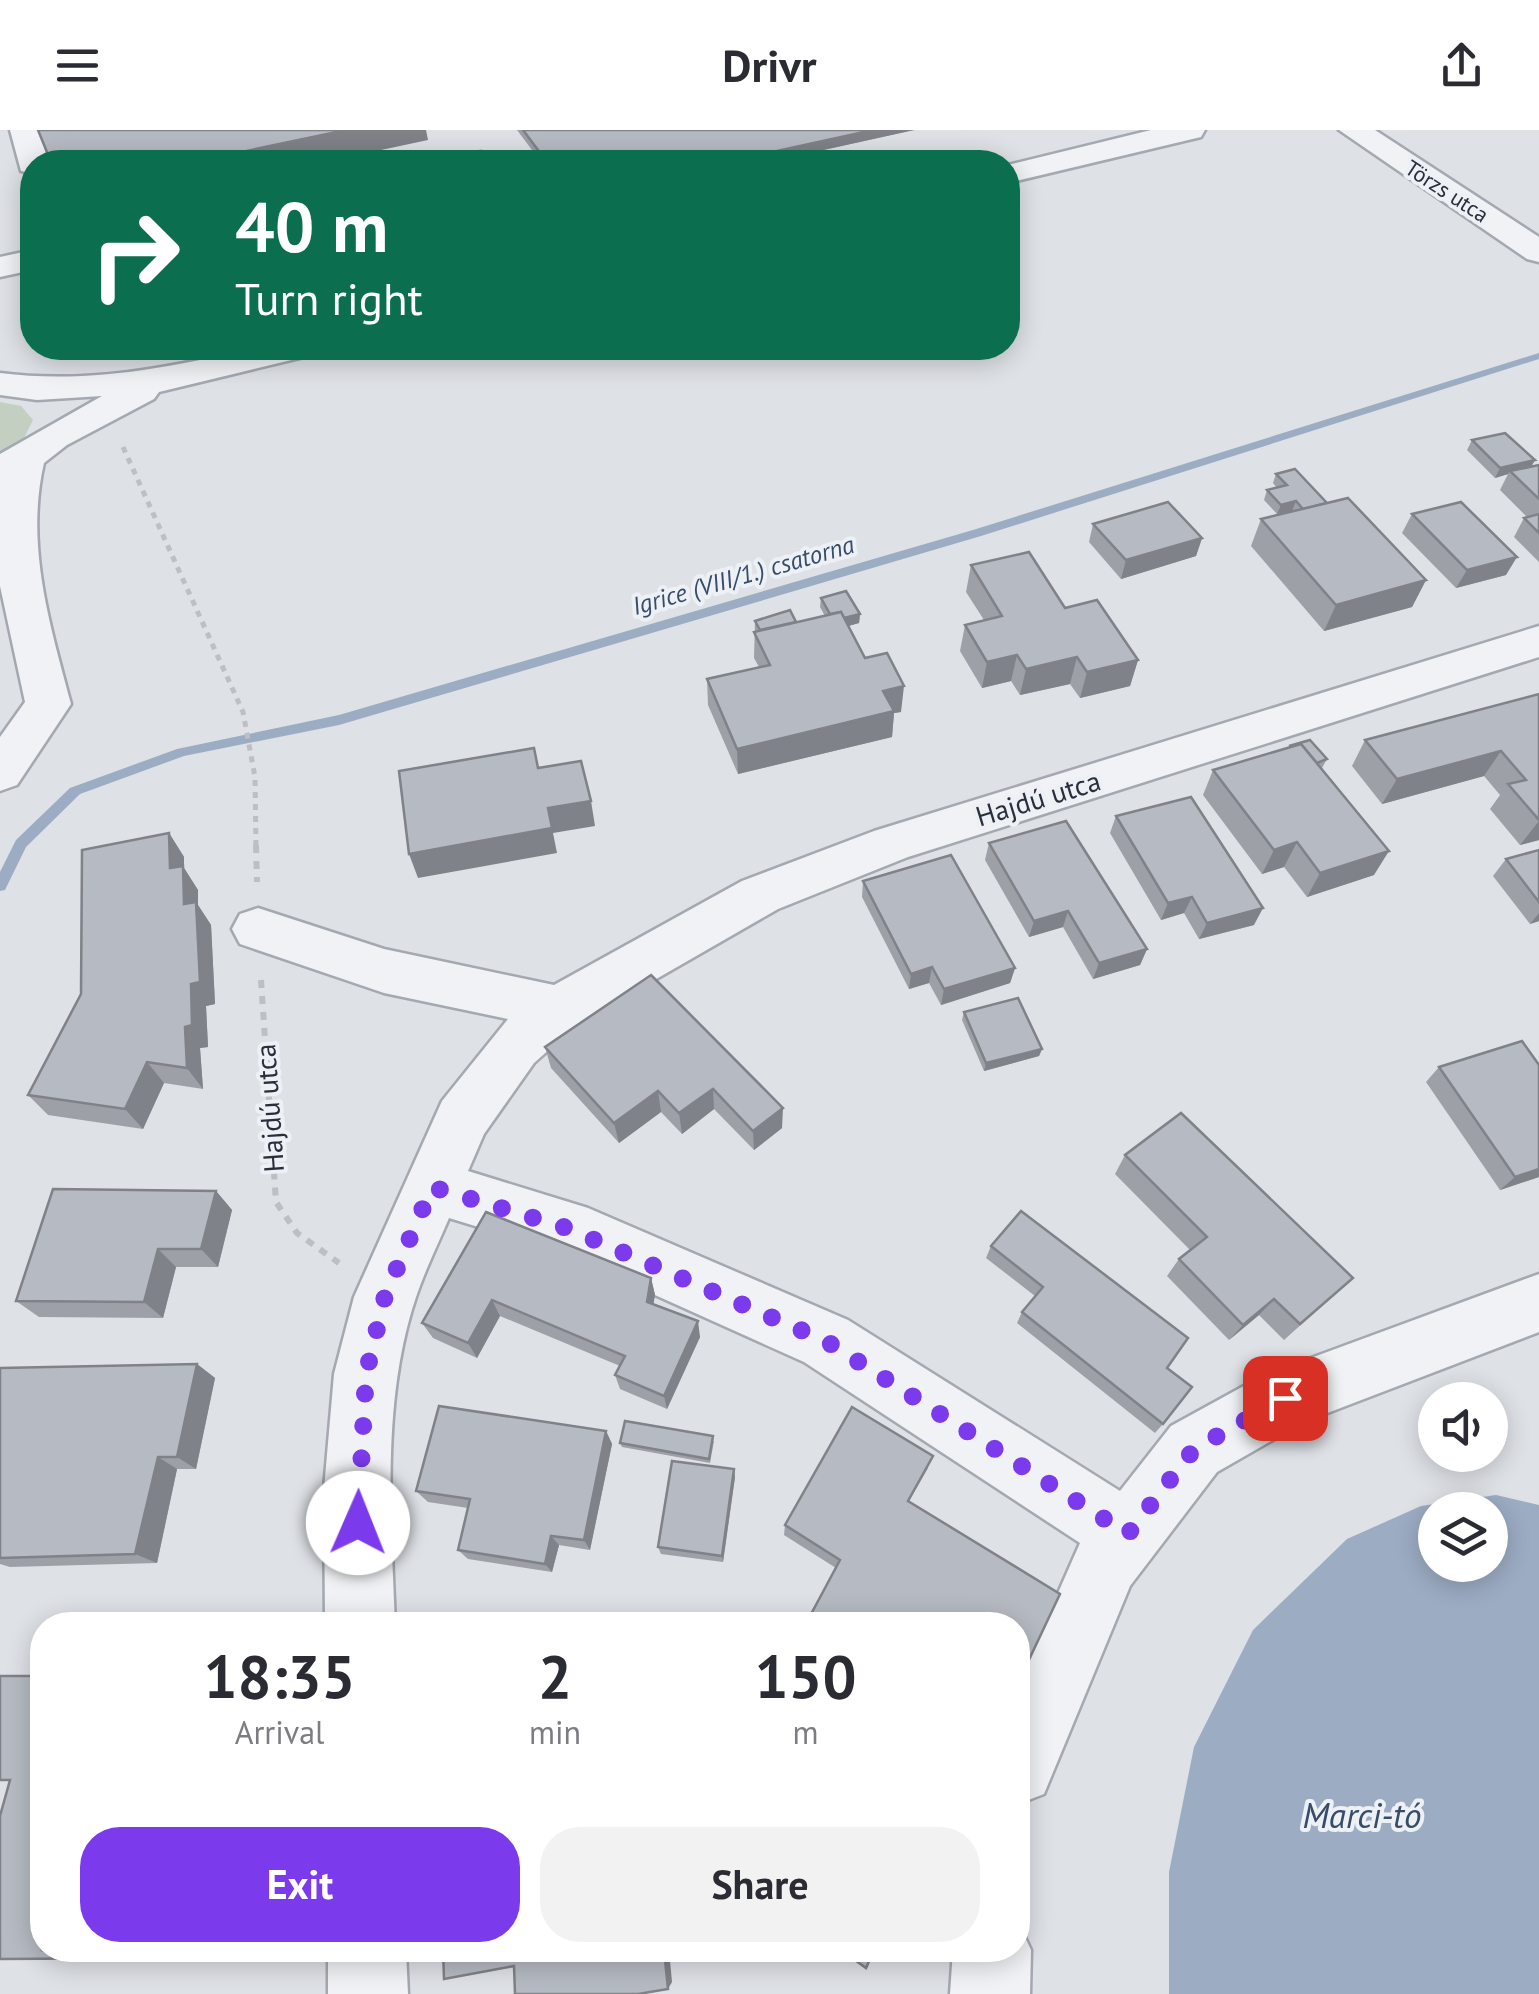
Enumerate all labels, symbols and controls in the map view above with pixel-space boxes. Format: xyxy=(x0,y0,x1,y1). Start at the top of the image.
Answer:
text: Drivr xyxy=(722,36,817,94)
icon: menu xyxy=(50,38,105,93)
icon: share xyxy=(1434,38,1489,93)
street label: Törzs utca xyxy=(1400,154,1494,228)
text: 40 m xyxy=(235,181,388,271)
icon: right xyxy=(70,190,200,320)
text: Turn right xyxy=(235,269,423,327)
water label: Igrice (VIII/1.) csatorna xyxy=(628,528,858,622)
street label: Hajdú utca xyxy=(971,762,1105,834)
street label: Hajdú utca xyxy=(246,1043,292,1173)
pin xyxy=(1243,1356,1328,1441)
icon: arrive xyxy=(1258,1371,1313,1426)
map controls xyxy=(1418,1382,1508,1582)
button: sound xyxy=(1418,1382,1508,1472)
position arrow xyxy=(306,1471,410,1575)
button: layers xyxy=(1418,1492,1508,1582)
text: 18:35 xyxy=(203,1637,356,1715)
text: 2 xyxy=(538,1637,572,1715)
text: 150 xyxy=(755,1637,857,1715)
text: Arrival xyxy=(235,1711,324,1753)
text: min xyxy=(529,1711,581,1753)
text: m xyxy=(793,1711,819,1753)
water label: Marci-tó xyxy=(1302,1792,1422,1838)
button: Exit xyxy=(80,1827,520,1942)
button: Share xyxy=(540,1827,980,1942)

